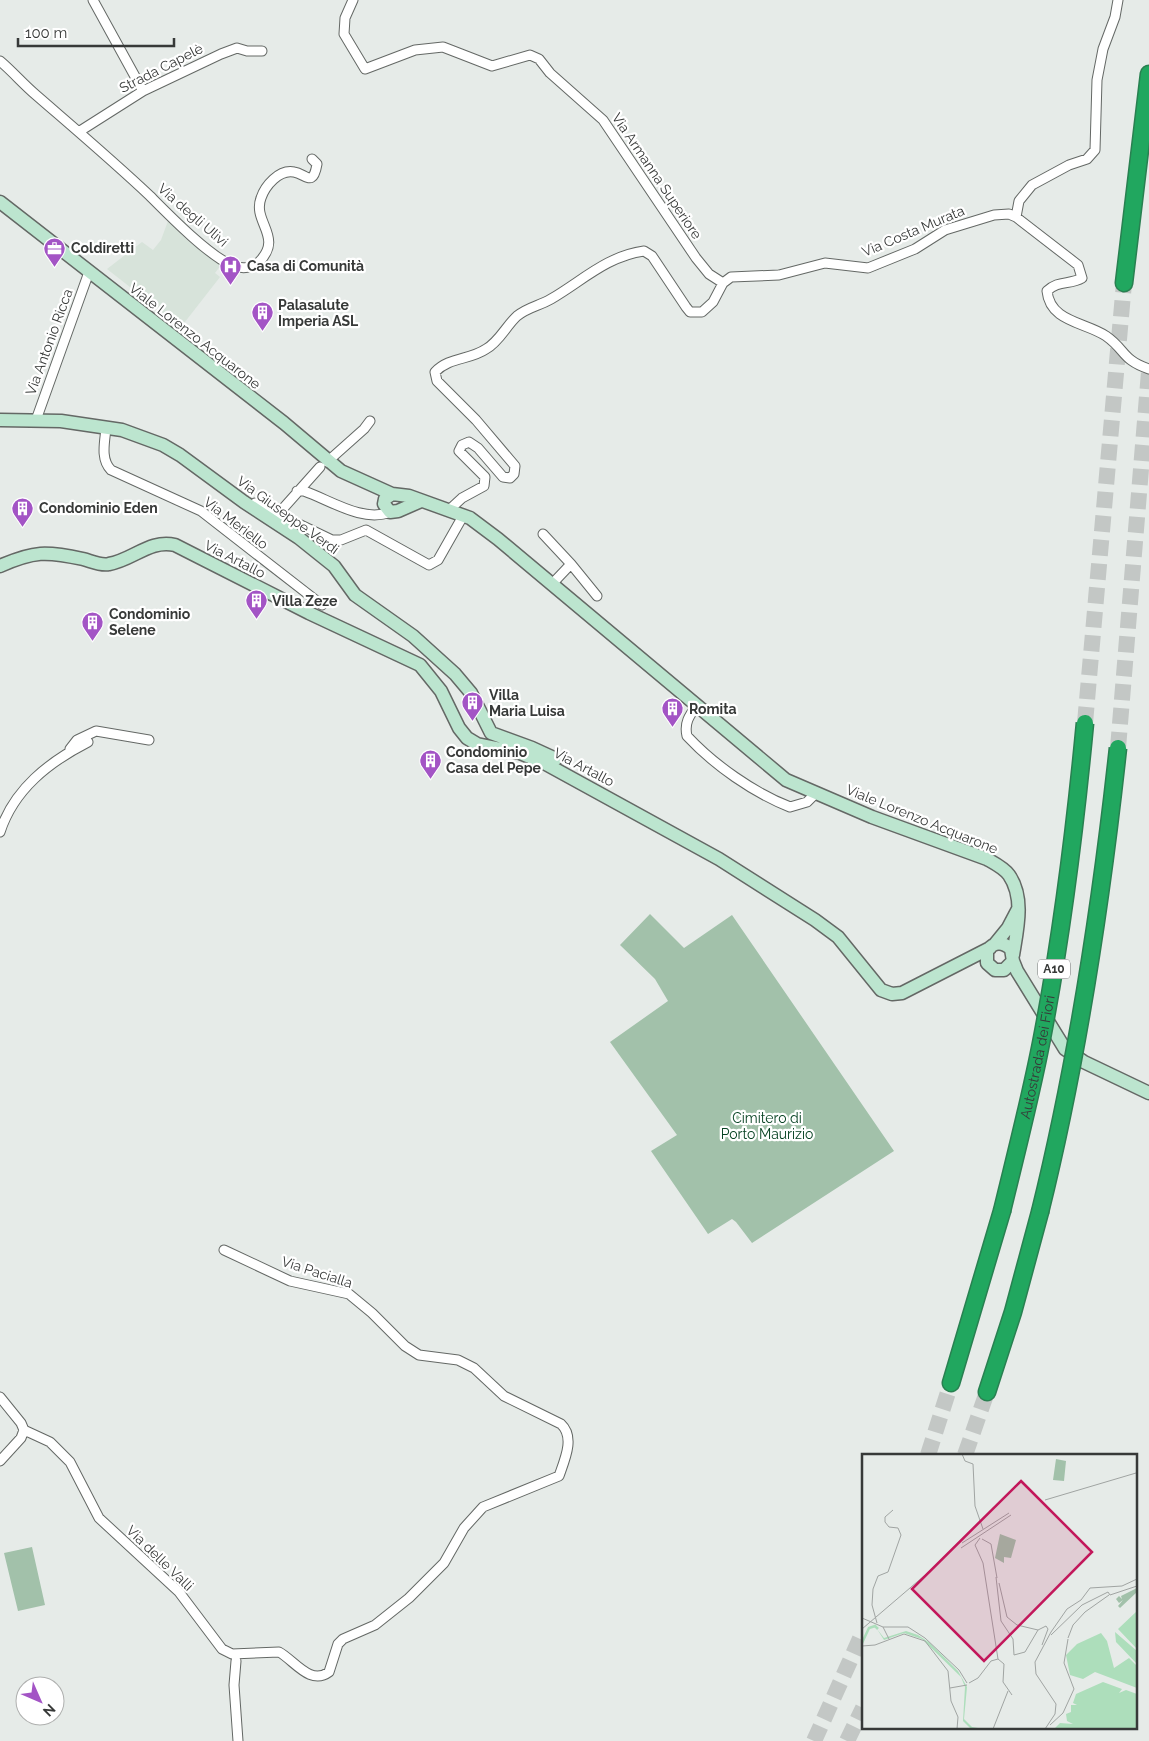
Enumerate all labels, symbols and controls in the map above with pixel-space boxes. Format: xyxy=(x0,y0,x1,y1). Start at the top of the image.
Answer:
scale bar xyxy=(18,15,174,47)
text: 100 m xyxy=(25,24,67,42)
street label: Strada Capelè xyxy=(117,40,205,96)
street label: Via Armanna Superiore xyxy=(609,110,705,242)
street label: Via degli Ulivi xyxy=(155,180,231,250)
street label: Via Costa Murata xyxy=(859,202,967,260)
office icon: Coldiretti xyxy=(43,236,67,267)
place label: Coldiretti xyxy=(71,240,134,256)
hospital icon: Casa di Comunità xyxy=(219,254,243,285)
place label: Casa di Comunità xyxy=(247,258,364,274)
street label: Viale Lorenzo Acquarone xyxy=(126,280,264,392)
street label: Via Antonio Ricca xyxy=(22,287,76,397)
place label: Palasalute Imperia ASL xyxy=(278,297,359,329)
building icon: Palasalute Imperia ASL xyxy=(250,301,274,332)
street label: Via Giuseppe Verdi xyxy=(234,473,342,557)
street label: Via Meriello xyxy=(201,494,271,552)
building icon: Condominio Eden xyxy=(11,496,35,527)
place label: Condominio Eden xyxy=(39,500,158,516)
street label: Via Artallo xyxy=(202,537,268,581)
building icon: Villa Zeze xyxy=(244,589,268,620)
place label: Villa Zeze xyxy=(272,593,338,609)
place label: Condominio Selene xyxy=(109,606,191,638)
building icon: Condominio Selene xyxy=(81,610,105,641)
place label: Villa Maria Luisa xyxy=(489,687,565,719)
building icon: Villa Maria Luisa xyxy=(461,691,485,722)
building icon: Romita xyxy=(661,697,685,728)
place label: Romita xyxy=(689,701,737,717)
place label: Condominio Casa del Pepe xyxy=(446,744,542,776)
street label: Via Artallo xyxy=(551,744,617,790)
building icon: Condominio Casa del Pepe xyxy=(418,748,442,779)
street label: Viale Lorenzo Acquarone xyxy=(844,781,1000,857)
road number: A10 xyxy=(1038,960,1070,979)
street label: Autostrada dei Fiori xyxy=(1017,994,1058,1120)
park label: Cimitero di Porto Maurizio xyxy=(721,1110,813,1142)
street label: Via Pacialla xyxy=(280,1253,354,1291)
inset map xyxy=(862,1454,1136,1728)
street label: Via delle Valli xyxy=(123,1522,197,1594)
north arrow xyxy=(15,1676,65,1726)
text: N xyxy=(40,1701,59,1720)

